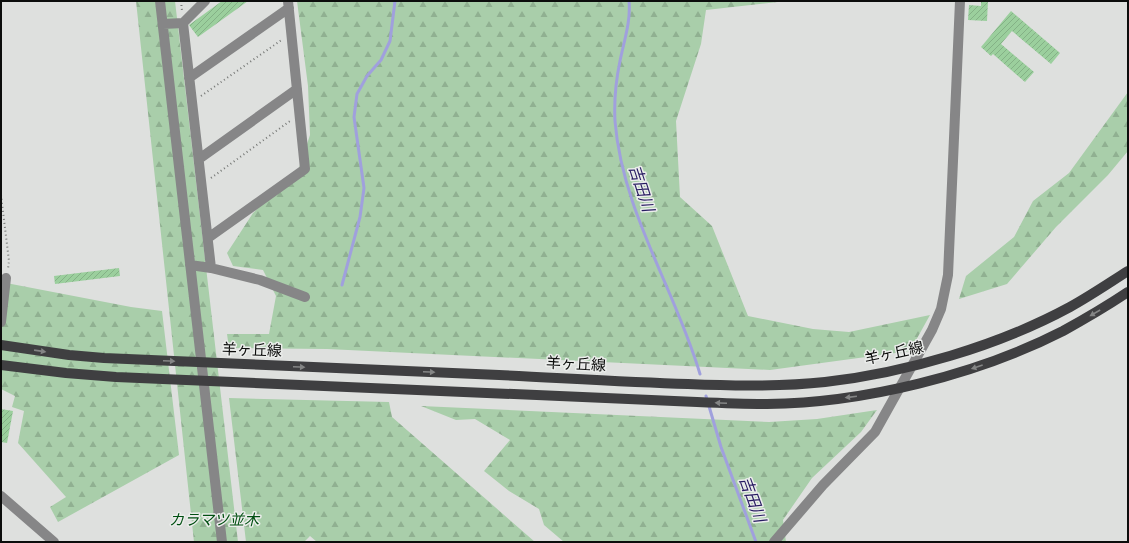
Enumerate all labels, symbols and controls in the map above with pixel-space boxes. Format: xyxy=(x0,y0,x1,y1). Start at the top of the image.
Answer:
water label: 吉田川 xyxy=(625,162,659,216)
one-way arrow xyxy=(1089,309,1101,316)
street label: 羊ヶ丘線 xyxy=(863,338,925,368)
street label: 羊ヶ丘線 xyxy=(222,340,282,360)
one-way arrow xyxy=(33,348,46,355)
street label: 羊ヶ丘線 xyxy=(546,353,606,375)
one-way arrow xyxy=(163,358,176,364)
one-way arrow xyxy=(293,364,306,370)
one-way arrow xyxy=(970,364,982,370)
one-way arrow xyxy=(423,369,435,376)
one-way arrow xyxy=(844,394,857,400)
one-way arrow xyxy=(714,400,727,406)
water label: 吉田川 xyxy=(735,473,770,527)
park label: カラマツ並木 xyxy=(169,511,261,529)

